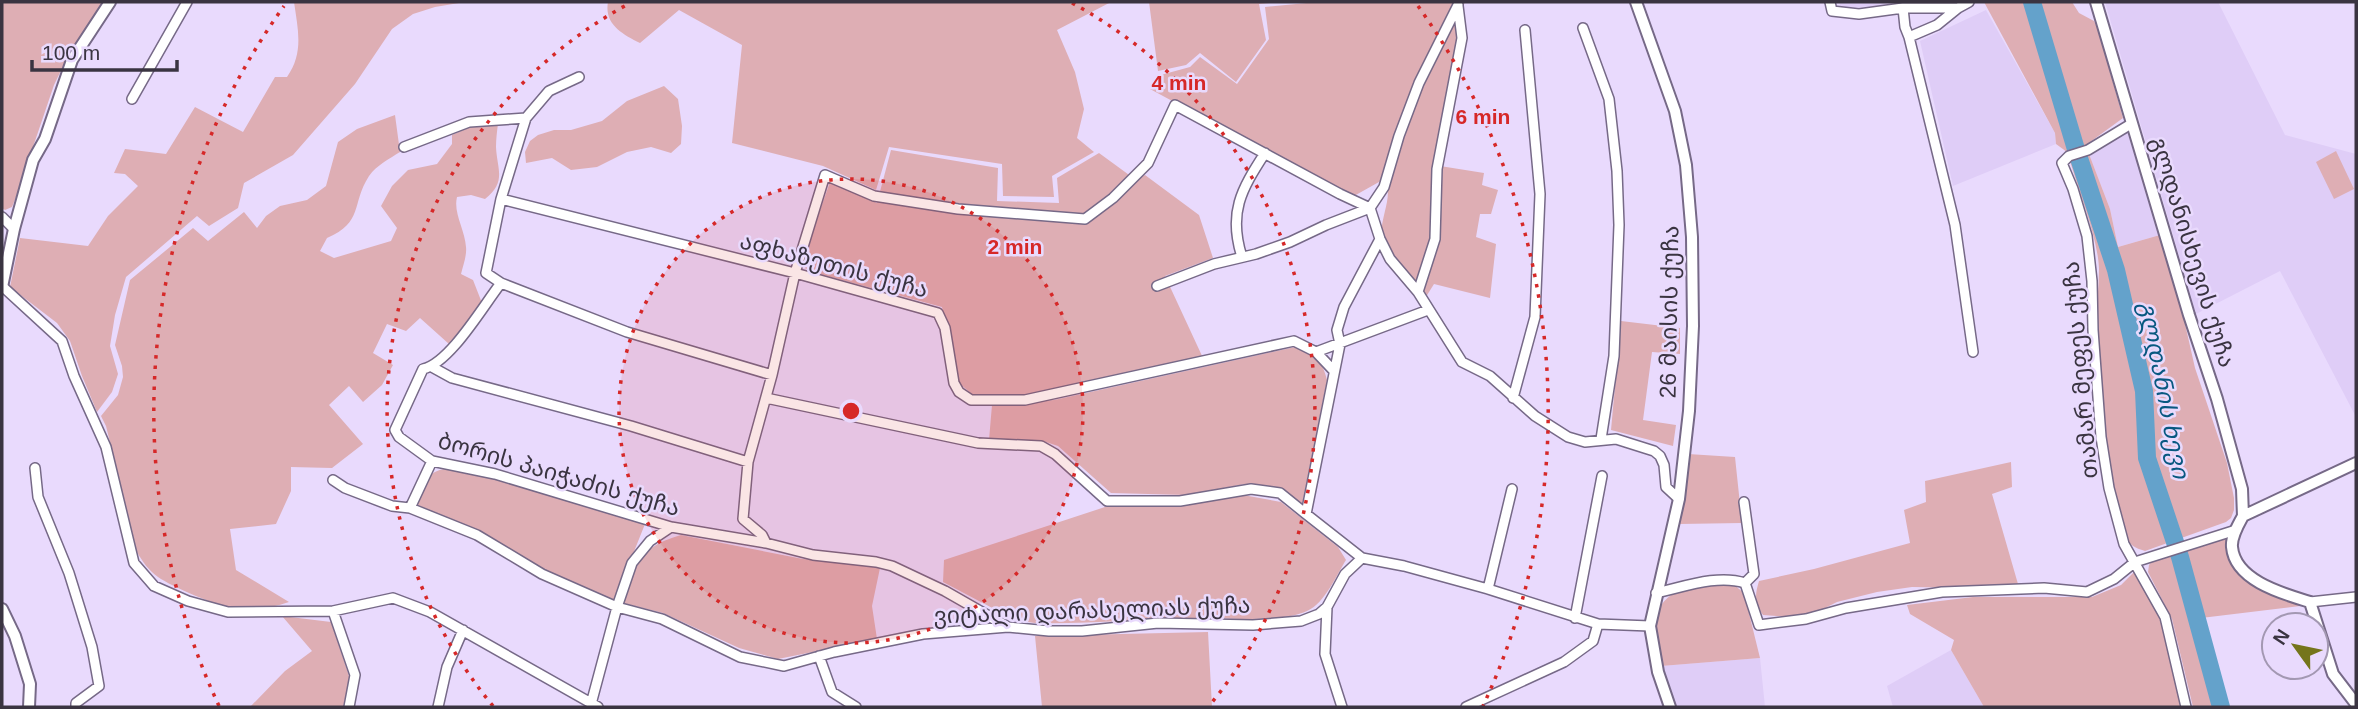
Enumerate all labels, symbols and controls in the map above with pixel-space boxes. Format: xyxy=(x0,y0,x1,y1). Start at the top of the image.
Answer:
scale bar xyxy=(32,28,177,72)
text: 100 m xyxy=(42,41,100,64)
text: 4 min xyxy=(1152,71,1206,94)
text: 6 min xyxy=(1456,105,1510,128)
street label: გლდანისხევის ქუჩა xyxy=(2145,134,2240,371)
street label: 26 მაისის ქუჩა xyxy=(1654,225,1685,399)
street label: აფხაზეთის ქუჩა xyxy=(737,227,931,304)
text: 2 min xyxy=(988,235,1042,258)
street label: თამარ მეფეს ქუჩა xyxy=(2058,260,2103,480)
water label: გლდანის ხევი xyxy=(2133,299,2195,482)
centre of rings xyxy=(839,399,863,423)
street label: ბორის პაიჭაძის ქუჩა xyxy=(435,427,683,522)
street label: ვიტალი დარასელიას ქუჩა xyxy=(933,591,1251,630)
north arrow xyxy=(2260,611,2330,681)
text: N xyxy=(2269,626,2294,648)

